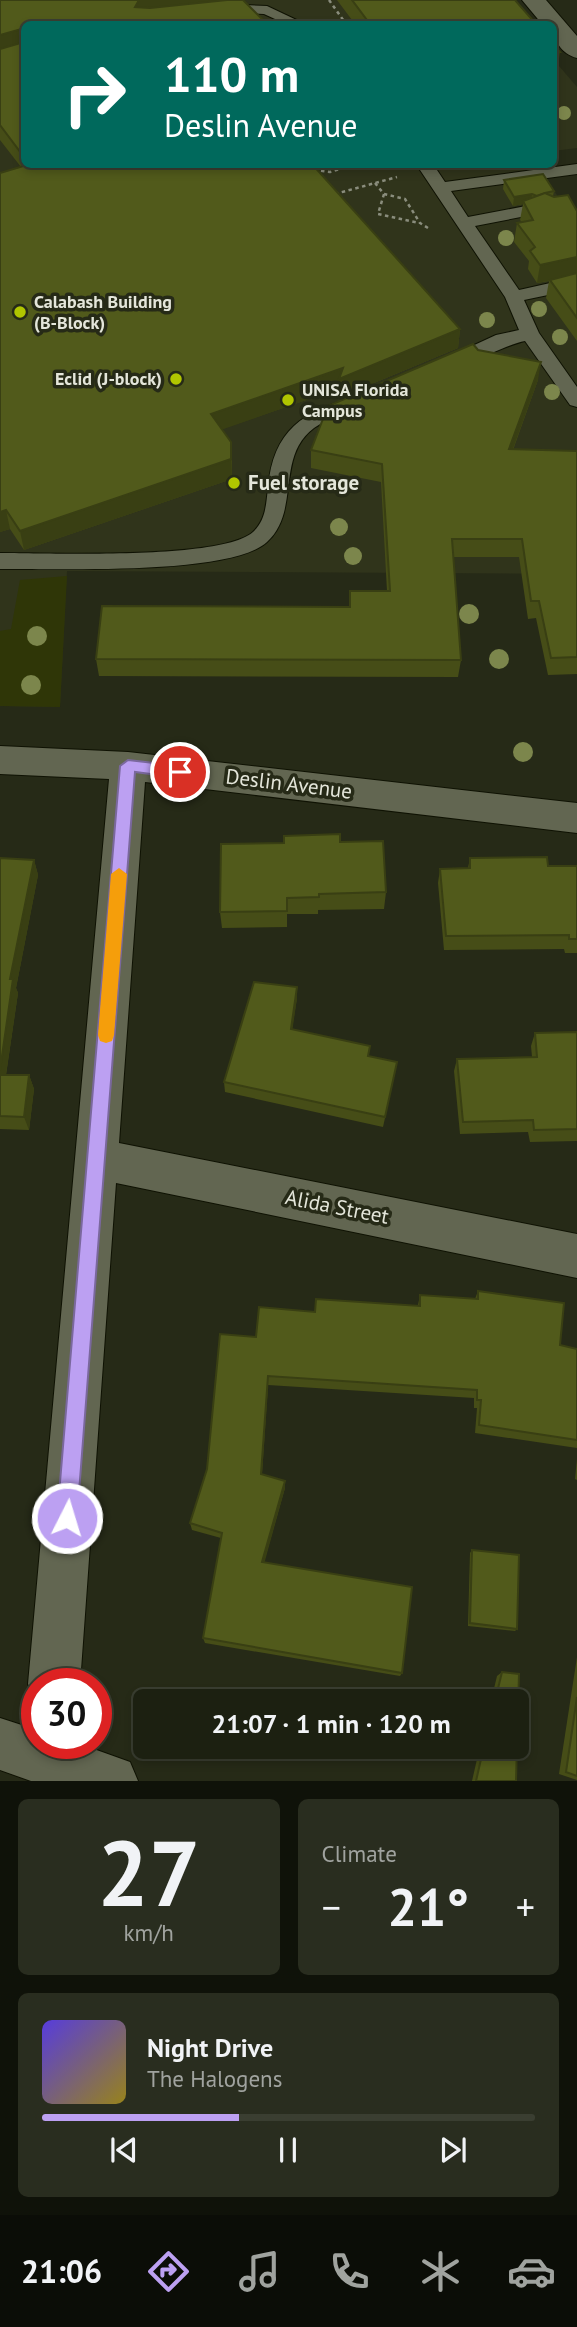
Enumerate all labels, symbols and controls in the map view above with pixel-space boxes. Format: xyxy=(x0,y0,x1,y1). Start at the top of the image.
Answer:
text: 110 m xyxy=(164,42,299,106)
icon: right xyxy=(49,49,140,140)
text: Deslin Avenue xyxy=(164,104,358,146)
place label: Calabash Building (B-Block) xyxy=(34,290,172,334)
marker: Calabash Building (B-Block) xyxy=(12,304,28,320)
place label: Eclid (J-block) xyxy=(55,367,162,390)
marker: Eclid (J-block) xyxy=(168,371,184,387)
place label: UNISA Florida Campus xyxy=(302,378,408,422)
marker: UNISA Florida Campus xyxy=(280,392,296,408)
place label: Fuel storage xyxy=(248,469,359,496)
marker: Fuel storage xyxy=(226,475,242,491)
pin xyxy=(150,742,210,802)
icon: arrive xyxy=(161,753,199,791)
street label: Deslin Avenue xyxy=(224,762,354,805)
street label: Alida Street xyxy=(283,1183,391,1230)
position arrow xyxy=(30,1481,104,1555)
speed limit sign: 30 xyxy=(21,1668,112,1759)
text: 21:07 · 1 min · 120 m xyxy=(211,1707,451,1740)
text: 27 xyxy=(97,1813,200,1931)
text: Climate xyxy=(322,1839,397,1868)
text: 21° xyxy=(387,1873,469,1940)
text: − xyxy=(322,1882,341,1931)
text: + xyxy=(516,1882,535,1931)
text: km/h xyxy=(124,1918,174,1947)
text: Night Drive xyxy=(147,2031,273,2064)
text: The Halogens xyxy=(147,2064,282,2093)
icon: previous xyxy=(105,2131,143,2169)
icon: pause xyxy=(269,2131,307,2169)
icon: next xyxy=(434,2131,472,2169)
icon: directions xyxy=(144,2247,193,2296)
icon: music xyxy=(235,2247,284,2296)
icon: phone xyxy=(325,2247,374,2296)
icon: climate xyxy=(416,2247,465,2296)
icon: car xyxy=(507,2247,556,2296)
text: 21:06 xyxy=(21,2250,102,2292)

